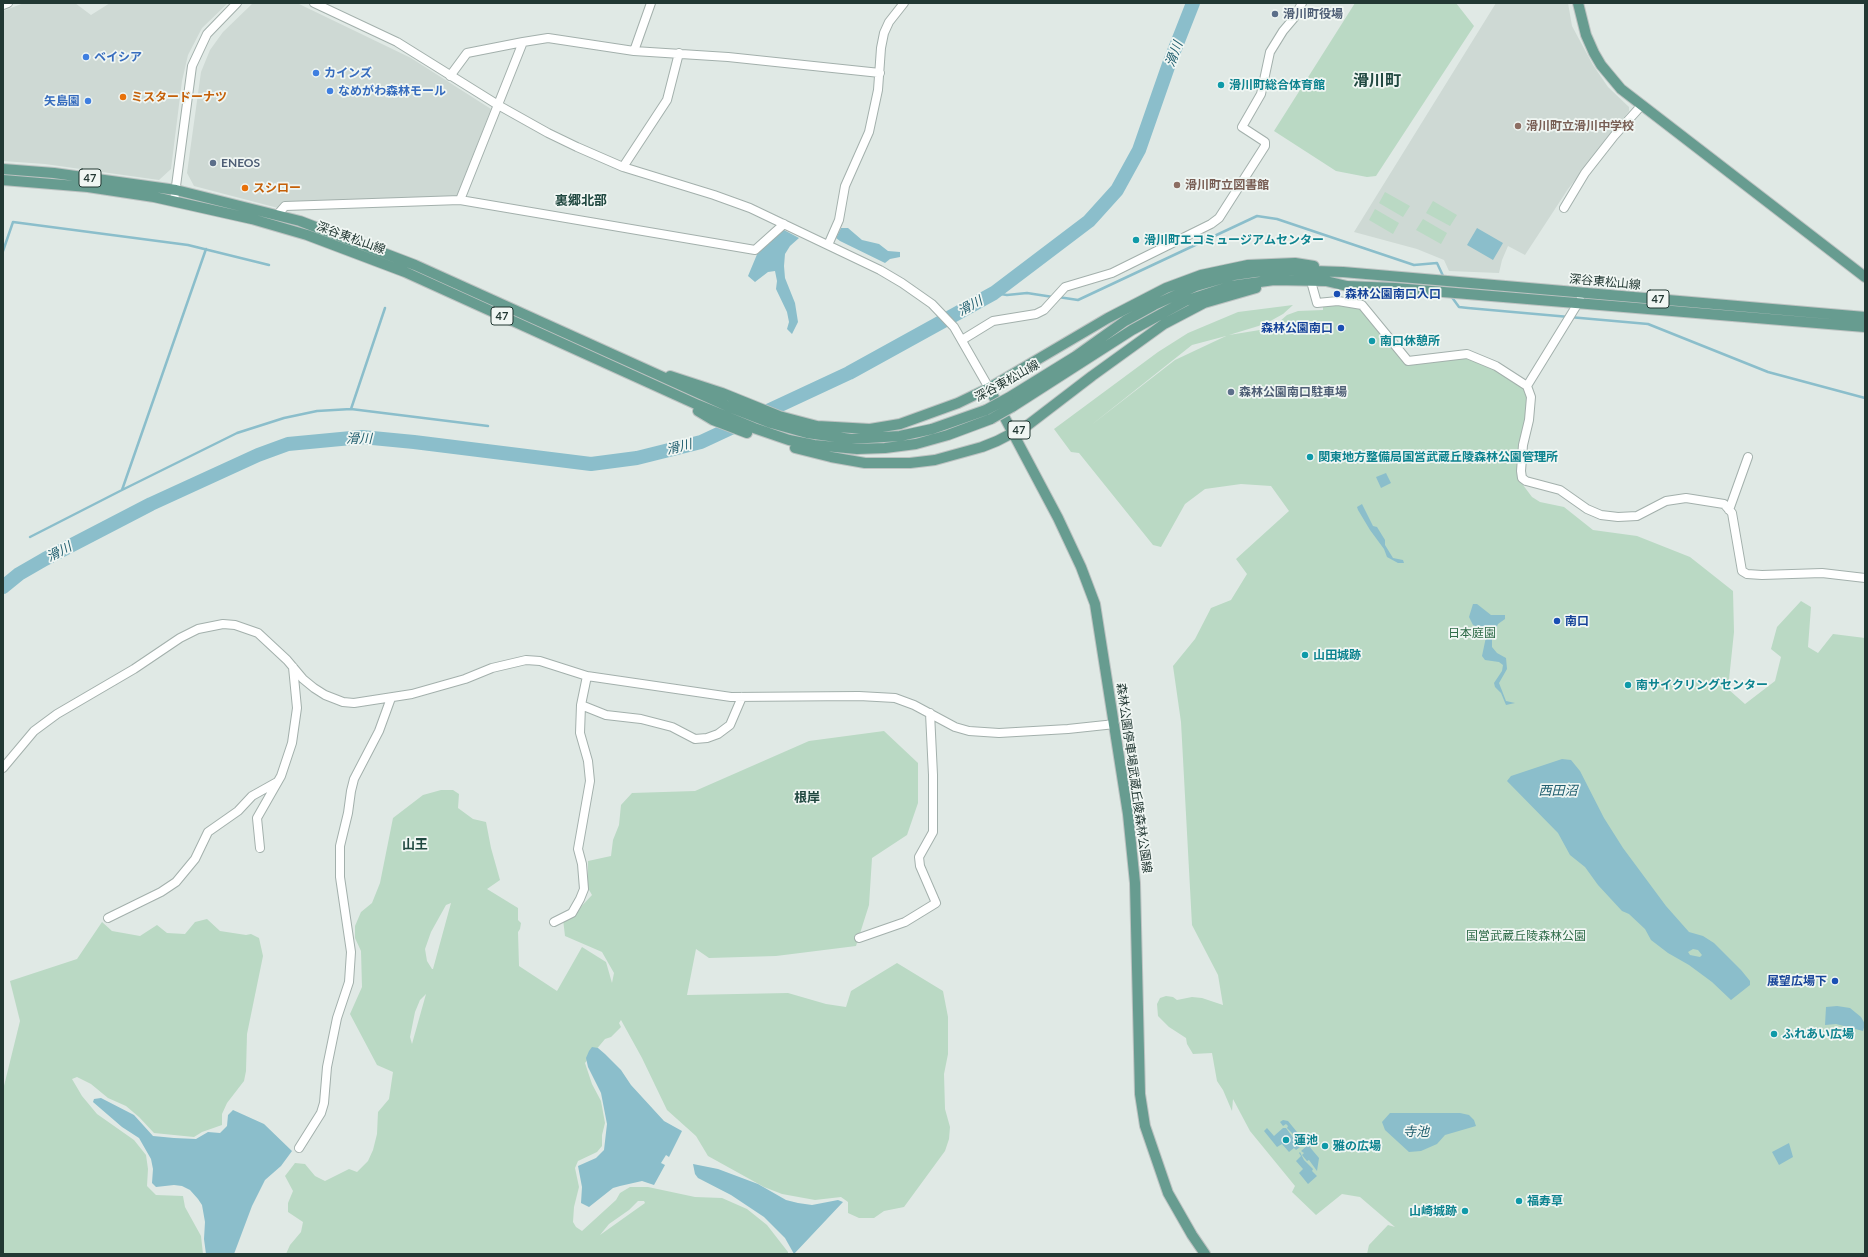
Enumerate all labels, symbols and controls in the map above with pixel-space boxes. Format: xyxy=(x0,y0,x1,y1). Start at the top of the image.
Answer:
place label: 滑川町役場 xyxy=(1283,7,1343,21)
marker: 滑川町役場 xyxy=(1270,9,1280,19)
water label: 滑川 xyxy=(1162,39,1186,69)
place label: ベイシア xyxy=(94,50,142,64)
marker: ベイシア xyxy=(81,52,91,62)
place label: カインズ xyxy=(324,66,372,80)
marker: カインズ xyxy=(311,68,321,78)
district label: 滑川町 xyxy=(1353,71,1401,91)
place label: 滑川町総合体育館 xyxy=(1229,78,1325,92)
marker: 滑川町総合体育館 xyxy=(1216,80,1226,90)
place label: なめがわ森林モール xyxy=(338,84,446,98)
marker: なめがわ森林モール xyxy=(325,86,335,96)
place label: ミスタードーナツ xyxy=(131,90,227,104)
marker: ミスタードーナツ xyxy=(118,92,128,102)
place label: 矢島園 xyxy=(44,94,80,108)
marker: 矢島園 xyxy=(83,96,93,106)
place label: 滑川町立滑川中学校 xyxy=(1526,119,1634,133)
marker: 滑川町立滑川中学校 xyxy=(1513,121,1523,131)
place label: ENEOS xyxy=(221,156,260,170)
marker: ENEOS xyxy=(208,158,218,168)
road number: 47 xyxy=(79,169,101,187)
place label: 滑川町立図書館 xyxy=(1185,178,1269,192)
marker: 滑川町立図書館 xyxy=(1172,180,1182,190)
place label: スシロー xyxy=(253,181,301,195)
marker: スシロー xyxy=(240,183,250,193)
district label: 裏郷北部 xyxy=(555,193,607,209)
street label: 深谷東松山線 xyxy=(315,219,387,257)
place label: 滑川町エコミュージアムセンター xyxy=(1144,233,1324,247)
marker: 滑川町エコミュージアムセンター xyxy=(1131,235,1141,245)
street label: 深谷東松山線 xyxy=(1569,272,1641,292)
place label: 森林公園南口入口 xyxy=(1345,287,1441,301)
marker: 森林公園南口入口 xyxy=(1332,289,1342,299)
road number: 47 xyxy=(1647,290,1669,308)
water label: 滑川 xyxy=(955,293,985,319)
road number: 47 xyxy=(491,307,513,325)
place label: 森林公園南口 xyxy=(1261,321,1333,335)
marker: 森林公園南口 xyxy=(1336,323,1346,333)
place label: 南口休憩所 xyxy=(1380,334,1440,348)
marker: 南口休憩所 xyxy=(1367,336,1377,346)
street label: 深谷東松山線 xyxy=(972,357,1042,405)
place label: 森林公園南口駐車場 xyxy=(1239,385,1347,399)
marker: 森林公園南口駐車場 xyxy=(1226,387,1236,397)
road number: 47 xyxy=(1008,421,1030,439)
water label: 滑川 xyxy=(346,431,372,447)
water label: 滑川 xyxy=(664,436,694,458)
place label: 関東地方整備局国営武蔵丘陵森林公園管理所 xyxy=(1318,450,1558,464)
marker: 関東地方整備局国営武蔵丘陵森林公園管理所 xyxy=(1305,452,1315,462)
water label: 滑川 xyxy=(44,539,74,565)
place label: 南口 xyxy=(1565,614,1589,628)
marker: 南口 xyxy=(1552,616,1562,626)
park label: 日本庭園 xyxy=(1448,626,1496,640)
place label: 山田城跡 xyxy=(1313,648,1361,662)
marker: 山田城跡 xyxy=(1300,650,1310,660)
place label: 南サイクリングセンター xyxy=(1636,678,1768,692)
marker: 南サイクリングセンター xyxy=(1623,680,1633,690)
street label: 森林公園停車場武蔵丘陵森林公園線 xyxy=(1114,682,1154,874)
water label: 西田沼 xyxy=(1539,783,1577,799)
district label: 根岸 xyxy=(794,790,820,806)
district label: 山王 xyxy=(402,837,428,853)
park label: 国営武蔵丘陵森林公園 xyxy=(1466,929,1586,943)
place label: 展望広場下 xyxy=(1767,974,1827,988)
marker: 展望広場下 xyxy=(1830,976,1840,986)
place label: ふれあい広場 xyxy=(1782,1027,1854,1041)
marker: ふれあい広場 xyxy=(1769,1029,1779,1039)
water label: 寺池 xyxy=(1403,1124,1429,1140)
place label: 蓮池 xyxy=(1294,1133,1318,1147)
marker: 蓮池 xyxy=(1281,1135,1291,1145)
place label: 雅の広場 xyxy=(1333,1139,1381,1153)
marker: 雅の広場 xyxy=(1320,1141,1330,1151)
place label: 福寿草 xyxy=(1527,1194,1563,1208)
marker: 福寿草 xyxy=(1514,1196,1524,1206)
place label: 山崎城跡 xyxy=(1409,1204,1457,1218)
marker: 山崎城跡 xyxy=(1460,1206,1470,1216)

